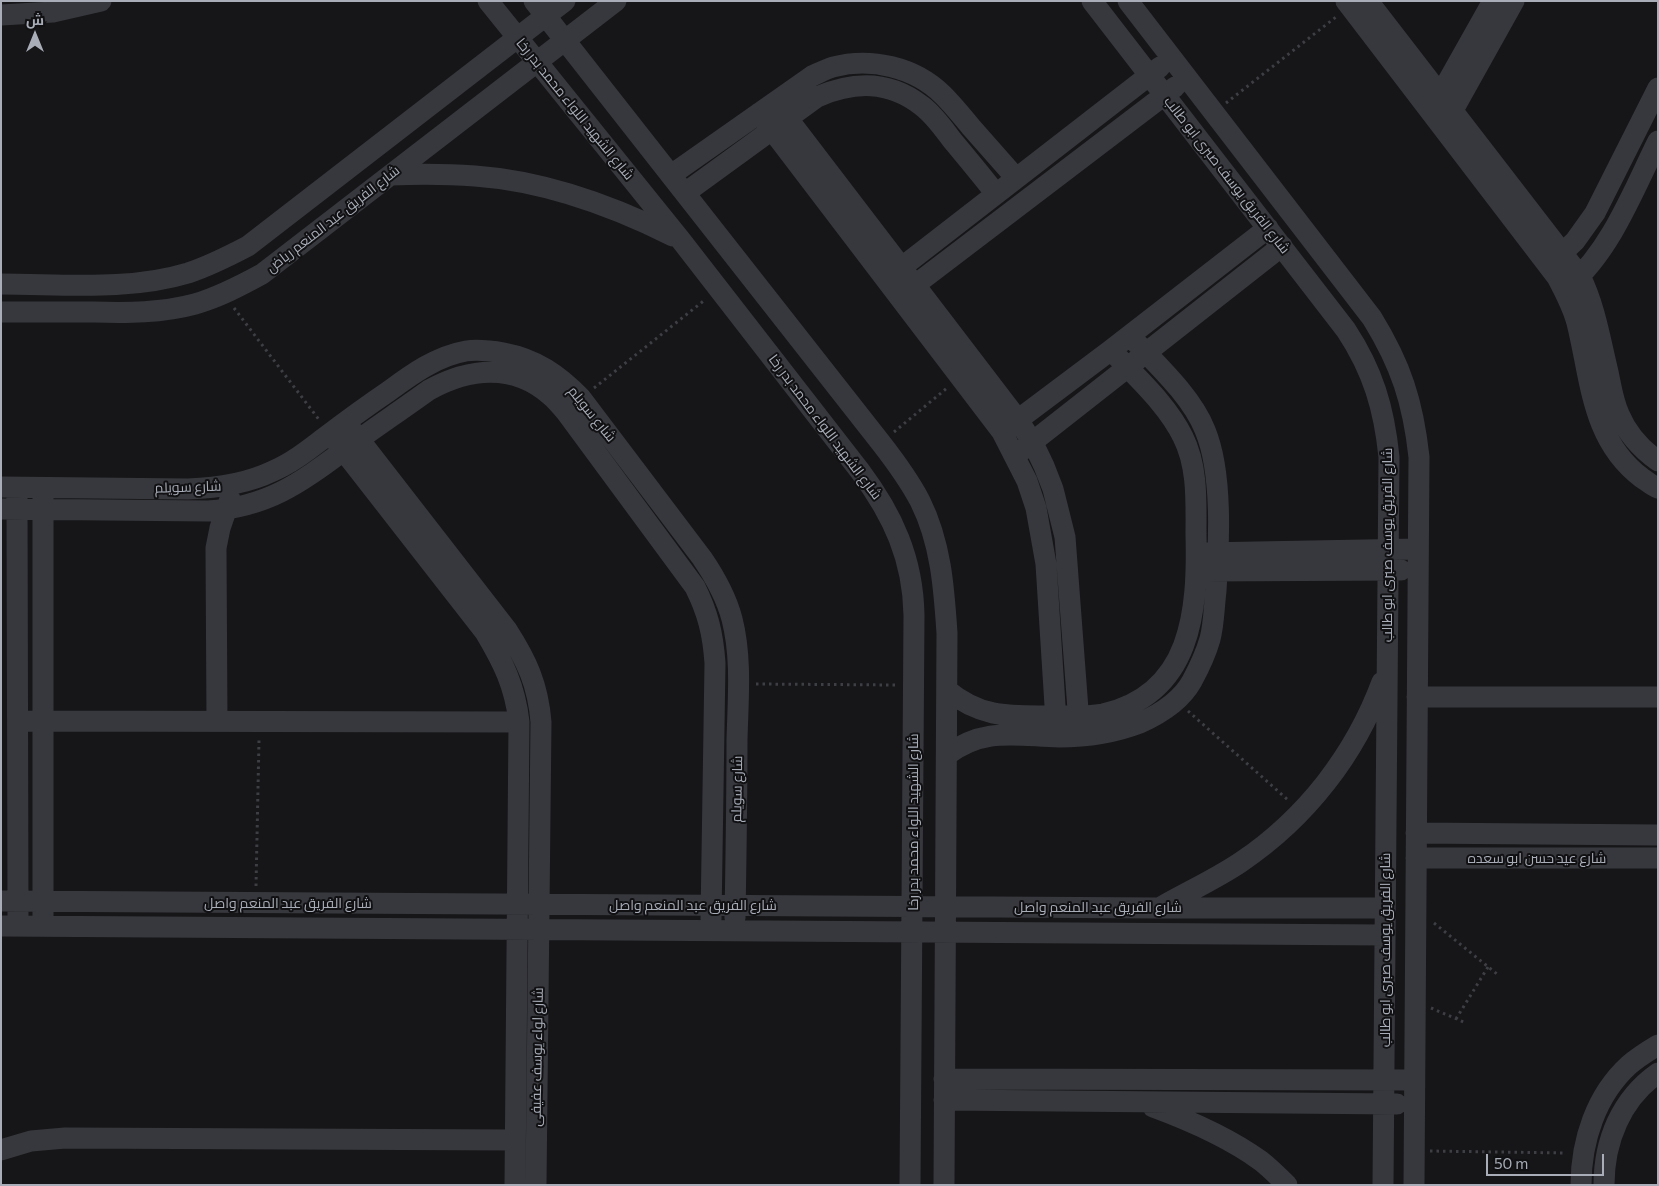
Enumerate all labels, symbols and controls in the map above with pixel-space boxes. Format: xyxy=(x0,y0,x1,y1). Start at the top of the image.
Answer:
north arrow xyxy=(10,10,60,60)
text: ش xyxy=(26,11,44,28)
street label: شارع الشهيد اللواء محمد بدر رخا xyxy=(513,35,637,183)
street label: شارع الفريق يوسف صبرى ابو طالب xyxy=(1160,93,1294,257)
street label: شارع الفريق عبد المنعم رياض xyxy=(263,162,403,276)
street label: شارع الشهيد اللواء محمد بدر رخا xyxy=(765,351,885,503)
street label: شارع سويلم xyxy=(564,383,620,445)
street label: شارع الفريق يوسف صبرى ابو طالب xyxy=(1379,448,1395,642)
street label: شارع سويلم xyxy=(154,477,222,497)
street label: شارع الشهيد اللواء محمد بدر رخا xyxy=(905,733,921,911)
street label: شارع سويلم xyxy=(728,755,746,823)
street label: شارع عيد حسن ابو سعده xyxy=(1468,850,1606,866)
street label: شارع الفريق يوسف صبرى ابو طالب xyxy=(1377,853,1393,1047)
street label: شارع الفريق عبد المنعم واصل xyxy=(204,895,372,911)
street label: شارع الفريق عبد المنعم واصل xyxy=(609,897,777,913)
street label: شارع الفريق عبد المنعم واصل xyxy=(1014,899,1182,915)
street label: شارع لواء يوسف عفيفى xyxy=(527,987,547,1127)
scale bar xyxy=(1489,1144,1606,1176)
text: 50 m xyxy=(1494,1154,1528,1172)

